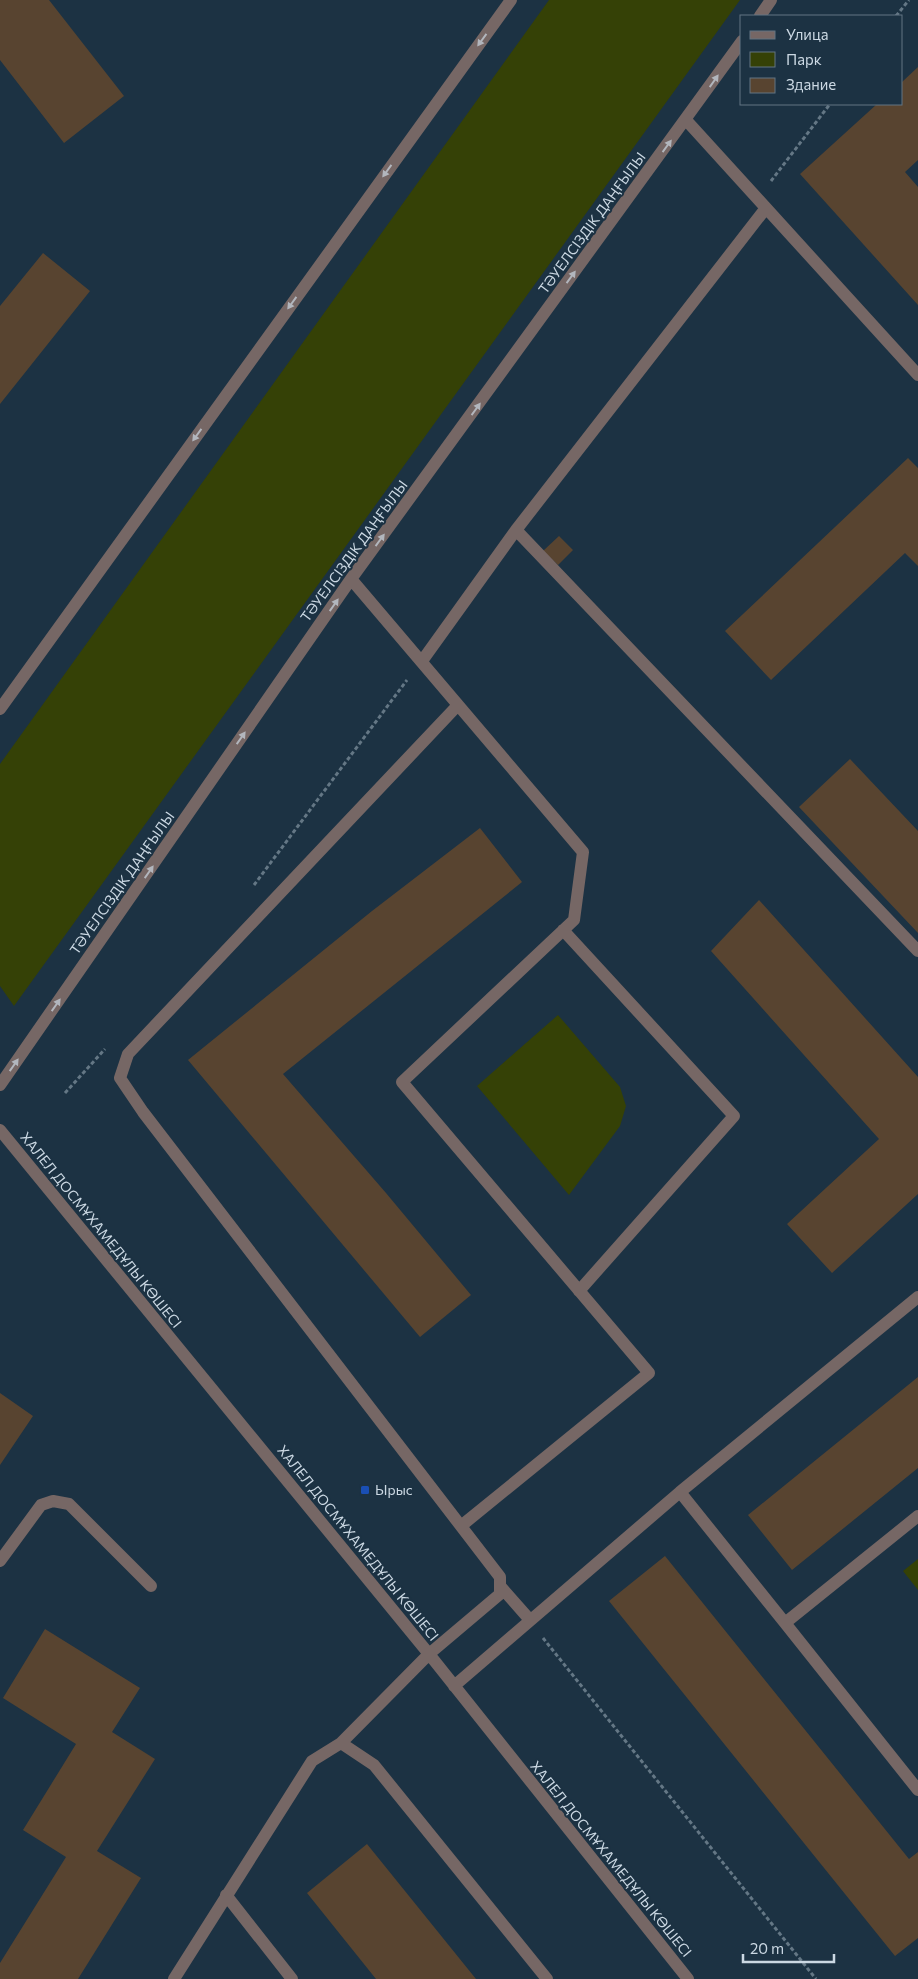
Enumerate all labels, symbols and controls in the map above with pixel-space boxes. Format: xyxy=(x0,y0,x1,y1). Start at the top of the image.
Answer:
legend xyxy=(740,15,903,105)
text: Улица xyxy=(786,25,828,43)
one-way arrow xyxy=(477,33,487,46)
text: Парк xyxy=(786,50,822,68)
one-way arrow xyxy=(709,74,719,88)
text: Здание xyxy=(786,75,836,93)
one-way arrow xyxy=(662,139,672,153)
street label: ТӘУЕЛСІЗДІК ДАҢҒЫЛЫ xyxy=(535,149,649,297)
one-way arrow xyxy=(382,164,392,178)
one-way arrow xyxy=(566,270,576,284)
one-way arrow xyxy=(287,296,297,310)
one-way arrow xyxy=(470,403,481,416)
one-way arrow xyxy=(192,428,202,442)
street label: ТӘУЕЛСІЗДІК ДАҢҒЫЛЫ xyxy=(297,477,411,625)
one-way arrow xyxy=(375,533,385,547)
one-way arrow xyxy=(329,598,339,611)
one-way arrow xyxy=(236,731,246,745)
street label: ТӘУЕЛСІЗДІК ДАҢҒЫЛЫ xyxy=(66,808,178,958)
one-way arrow xyxy=(144,865,154,878)
one-way arrow xyxy=(51,998,61,1012)
one-way arrow xyxy=(9,1058,19,1072)
street label: ХАЛЕЛ ДОСМҰХАМЕДҰЛЫ КӨШЕСІ xyxy=(17,1128,186,1331)
street label: ХАЛЕЛ ДОСМҰХАМЕДҰЛЫ КӨШЕСІ xyxy=(274,1441,443,1644)
place label: Ырыс xyxy=(375,1481,413,1498)
marker: Ырыс xyxy=(359,1484,371,1496)
street label: ХАЛЕЛ ДОСМҰХАМЕДҰЛЫ КӨШЕСІ xyxy=(527,1757,696,1960)
scale bar xyxy=(743,1932,834,1964)
text: 20 m xyxy=(750,1939,784,1957)

